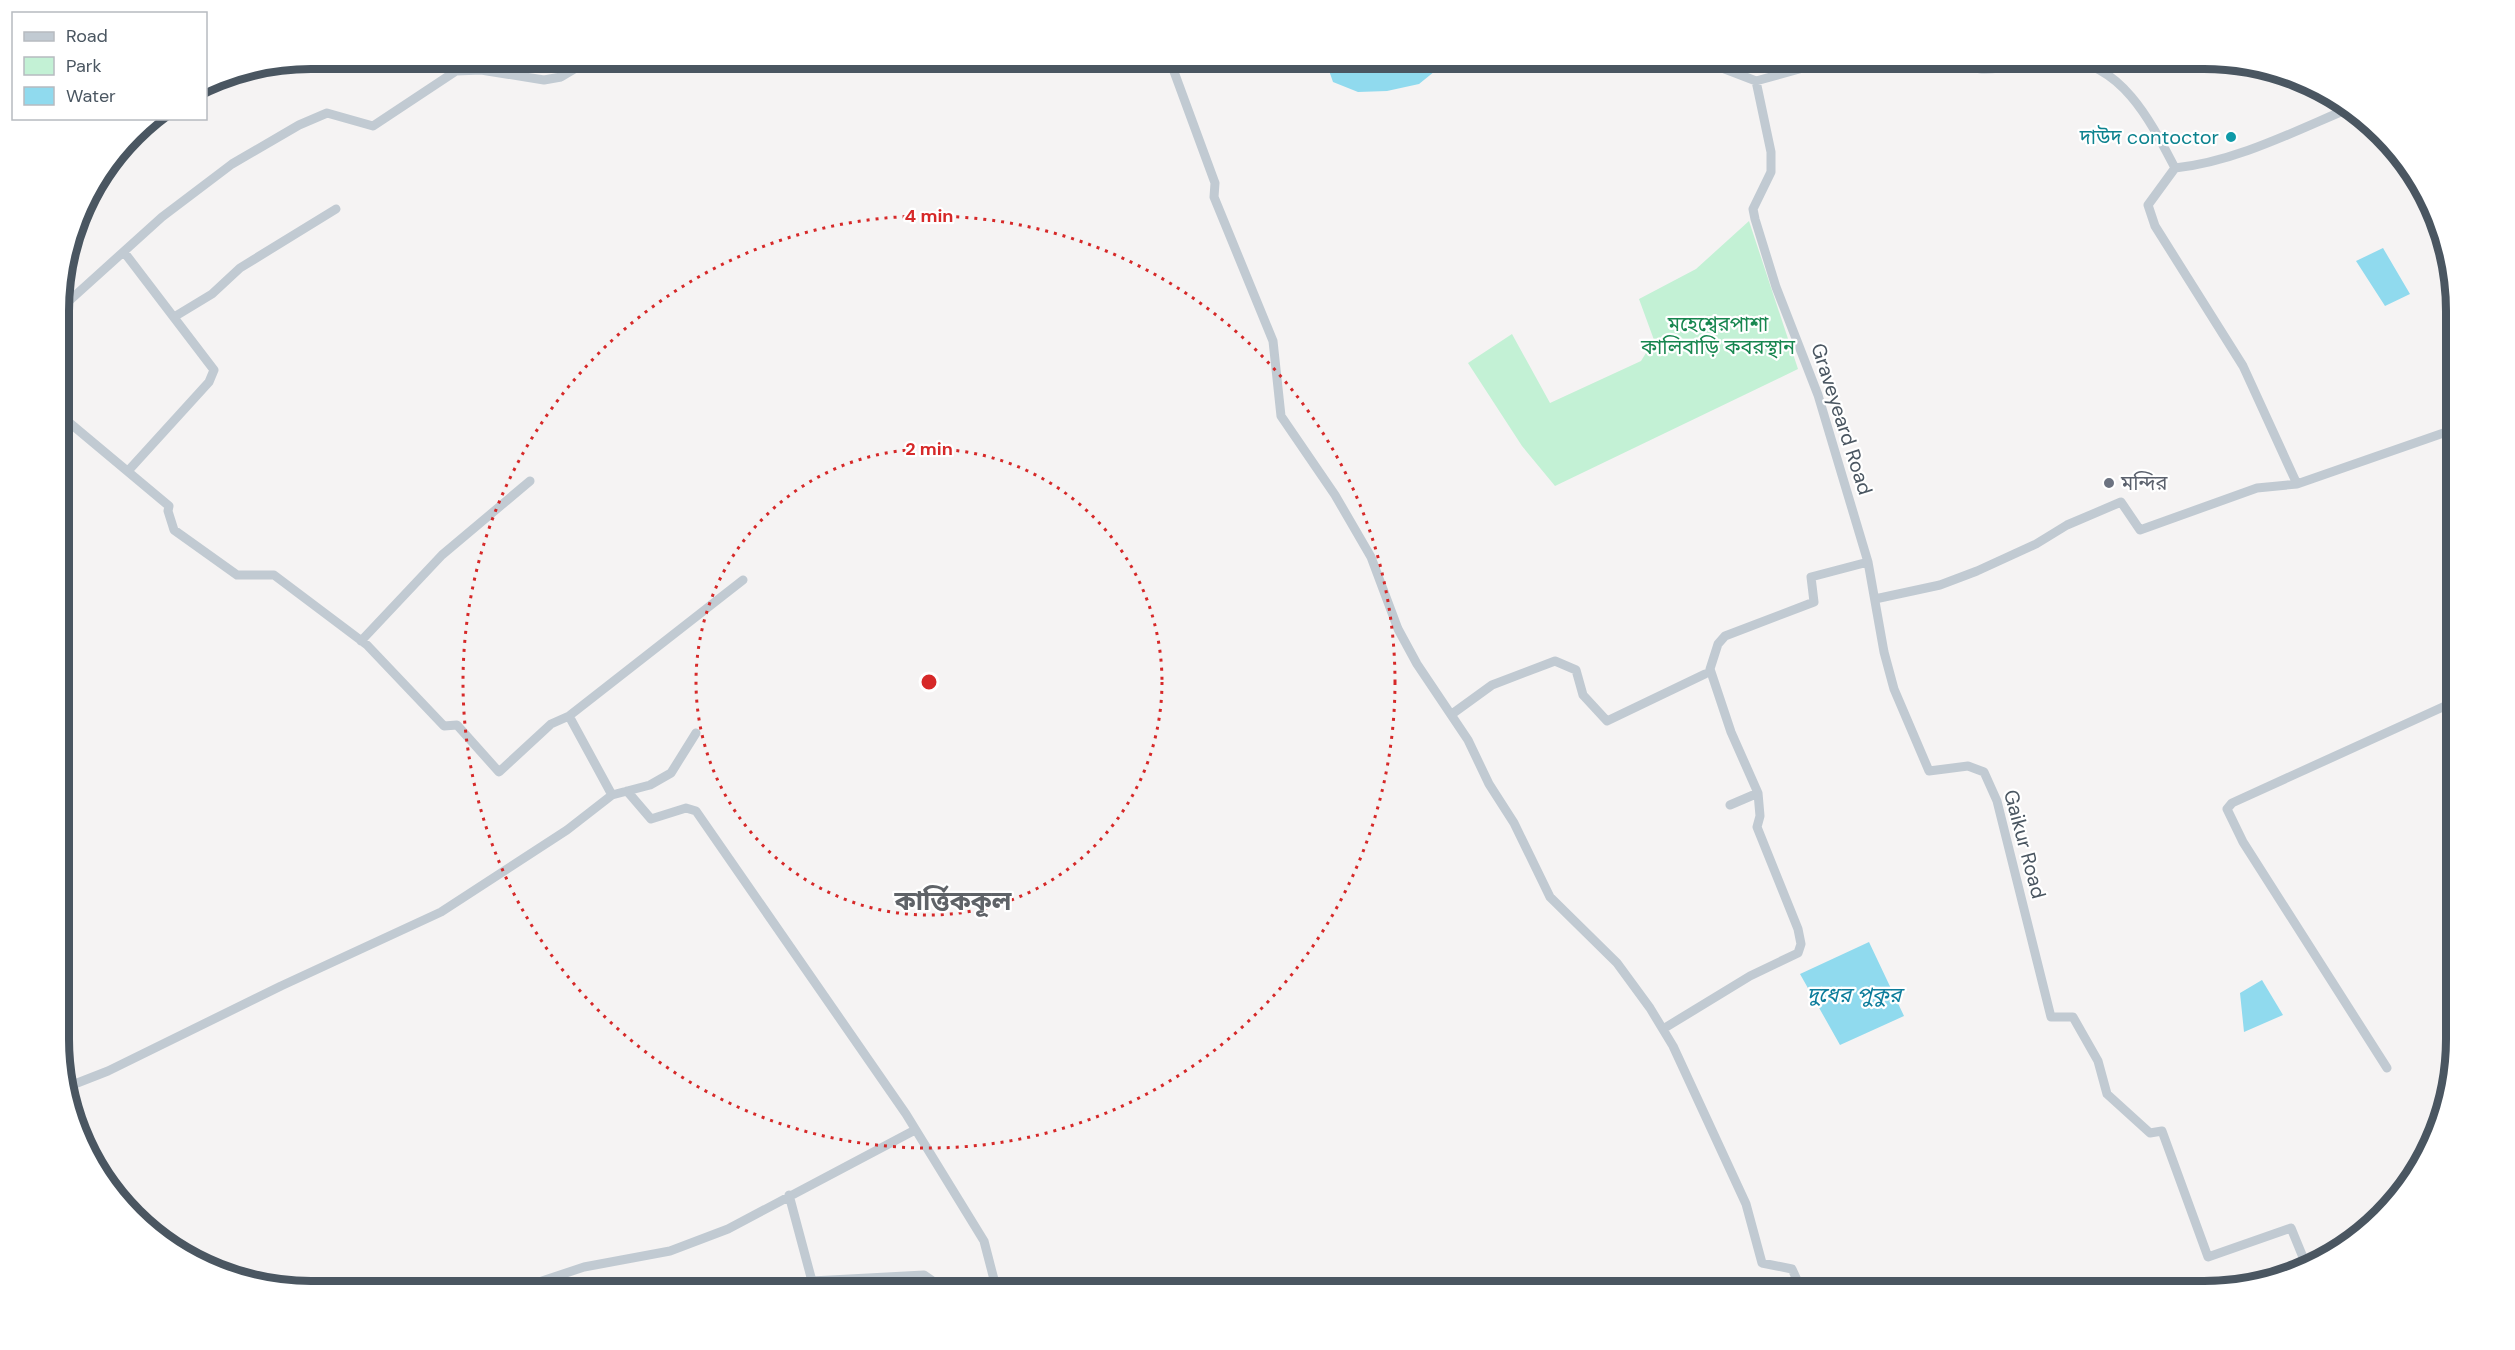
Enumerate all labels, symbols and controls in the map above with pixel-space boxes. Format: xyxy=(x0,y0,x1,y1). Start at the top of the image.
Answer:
legend xyxy=(12,12,207,120)
text: Road xyxy=(66,24,108,48)
text: Park xyxy=(66,54,102,78)
text: Water xyxy=(66,84,116,108)
place label: দাউদ contoctor xyxy=(2079,124,2219,150)
marker: দাউদ contoctor xyxy=(2224,130,2238,144)
text: 4 min xyxy=(905,204,953,228)
park label: মহেশ্বেরপাশা কালিবাড়ি কবরস্থান xyxy=(1640,311,1796,360)
street label: Graveyeard Road xyxy=(1805,340,1879,498)
text: 2 min xyxy=(905,437,953,461)
place label: মন্দির xyxy=(2120,470,2169,496)
marker: মন্দির xyxy=(2102,476,2116,490)
centre of rings xyxy=(919,672,939,692)
street label: Gaikur Road xyxy=(1998,787,2052,901)
district label: কার্ত্তিককূল xyxy=(894,884,1012,918)
water label: দুধের পুকুর xyxy=(1807,981,1905,1009)

